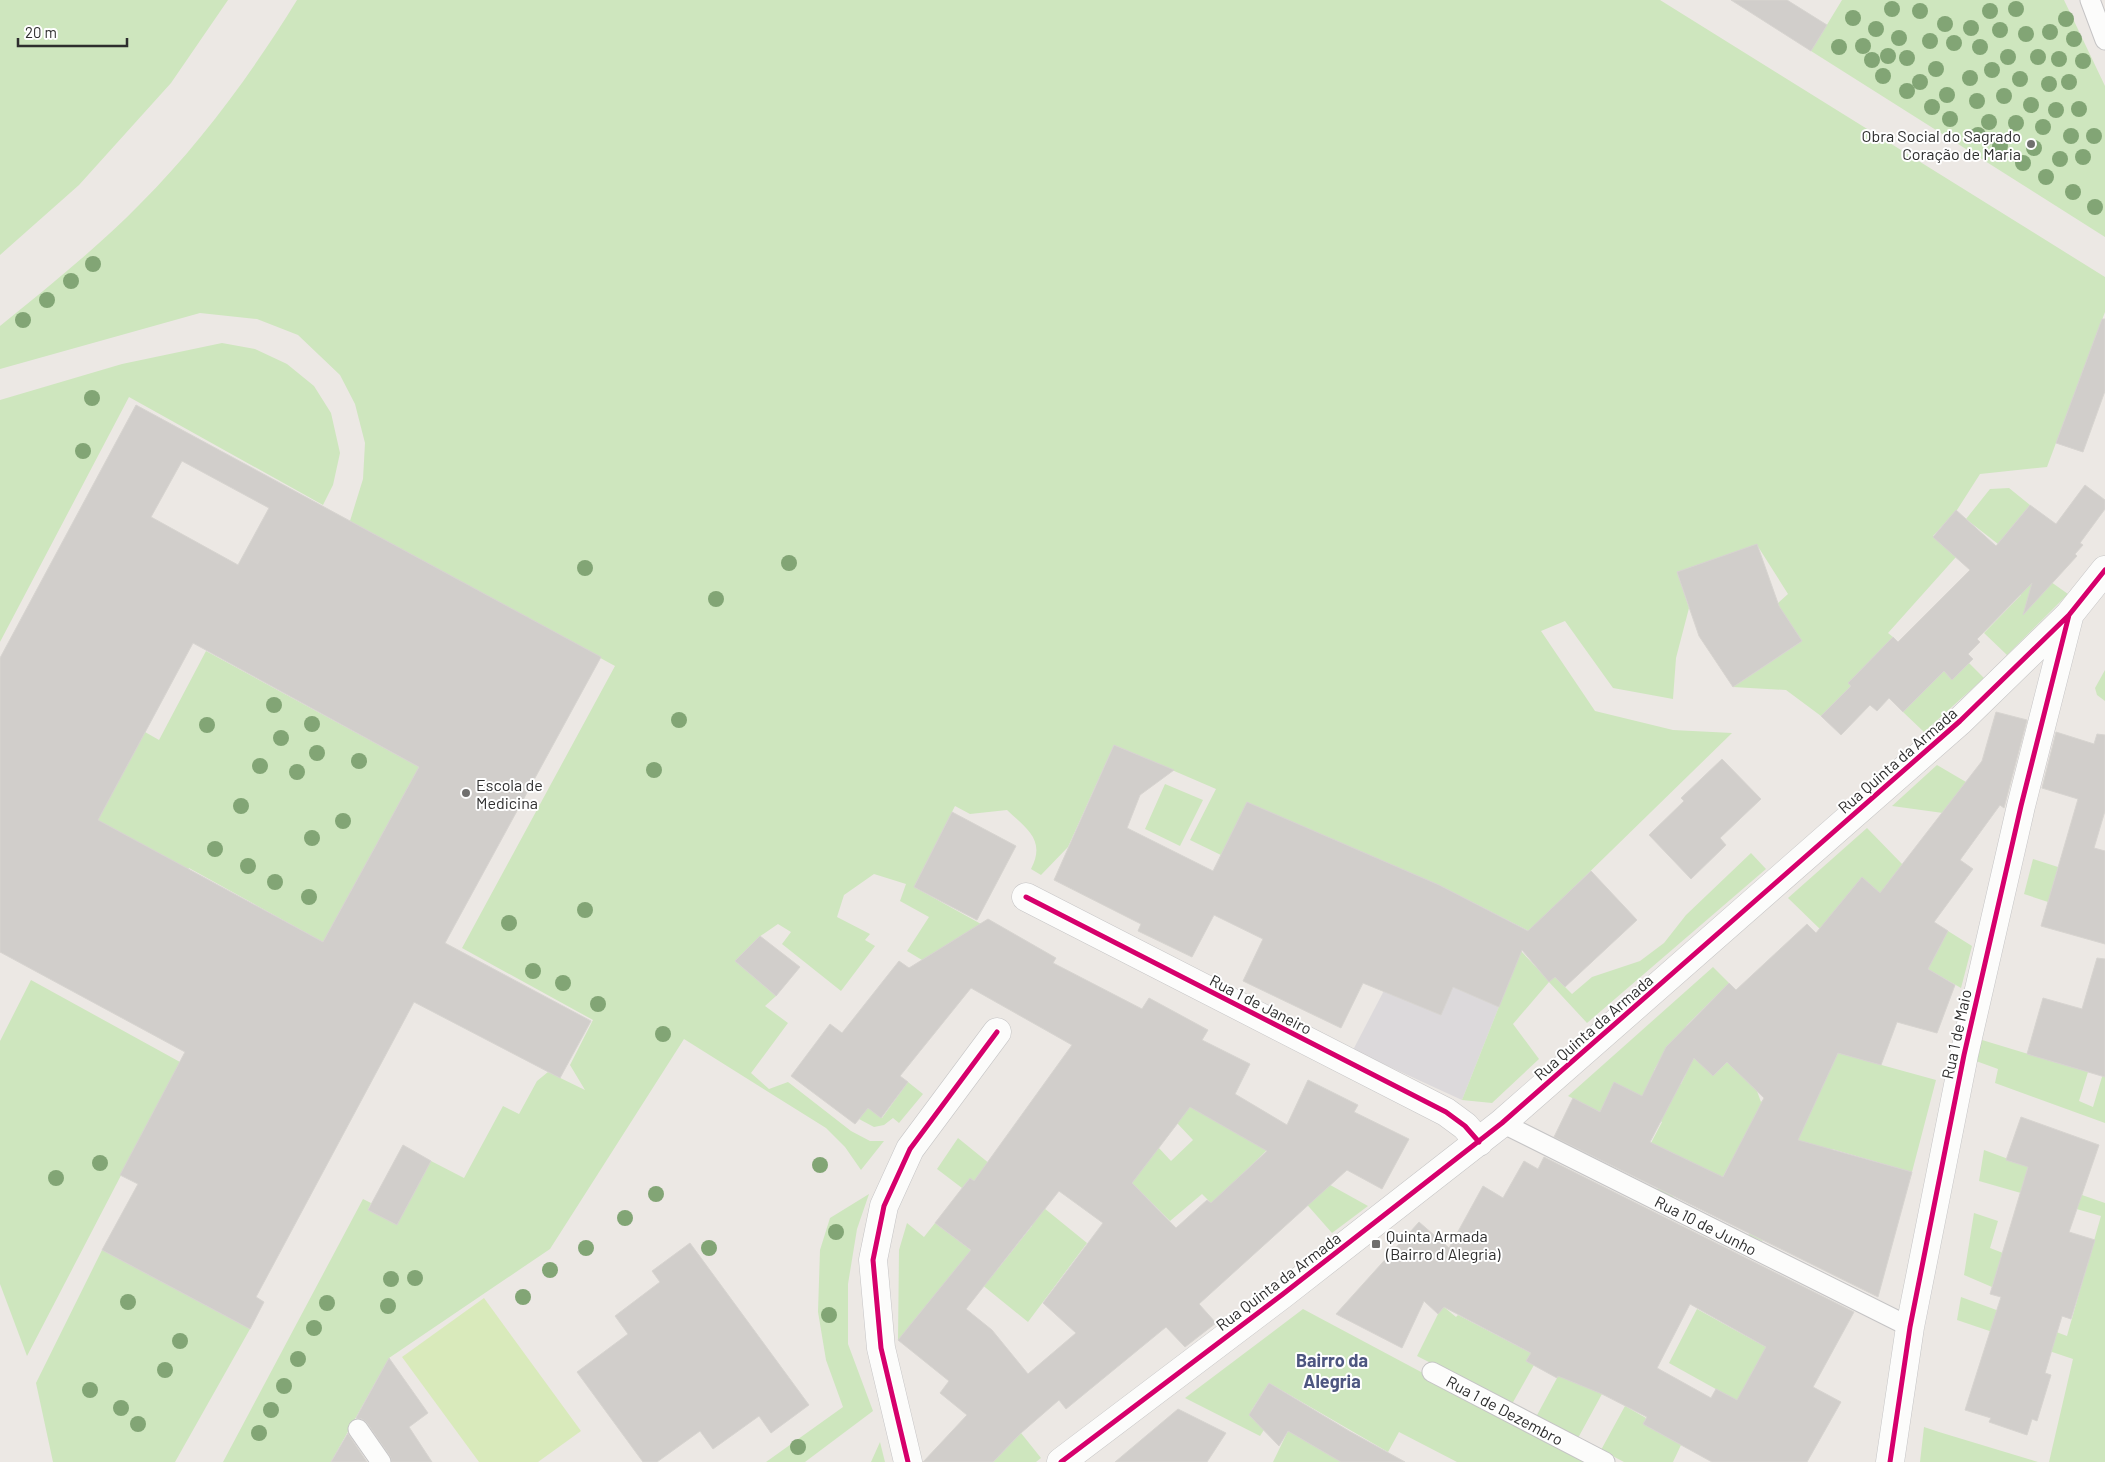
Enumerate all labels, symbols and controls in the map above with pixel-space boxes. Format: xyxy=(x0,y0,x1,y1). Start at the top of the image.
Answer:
scale bar xyxy=(18,15,126,47)
text: 20 m xyxy=(25,23,57,41)
place label: Obra Social do Sagrado Coração de Maria xyxy=(1861,126,2021,163)
marker: Obra Social do Sagrado Coração de Maria xyxy=(2025,138,2037,150)
street label: Rua Quinta da Armada xyxy=(1834,703,1960,817)
place label: Escola de Medicina xyxy=(476,775,543,812)
marker: Escola de Medicina xyxy=(460,787,472,799)
street label: Rua 1 de Janeiro xyxy=(1207,970,1315,1038)
street label: Rua Quinta da Armada xyxy=(1530,970,1656,1084)
street label: Rua 1 de Maio xyxy=(1937,987,1975,1081)
street label: Rua 10 de Junho xyxy=(1652,1191,1760,1259)
place label: Quinta Armada (Bairro d Alegria) xyxy=(1385,1226,1501,1263)
street label: Rua Quinta da Armada xyxy=(1212,1228,1344,1334)
marker: Quinta Armada (Bairro d Alegria) xyxy=(1370,1238,1382,1250)
district label: Bairro da Alegria xyxy=(1296,1349,1368,1392)
street label: Rua 1 de Dezembro xyxy=(1443,1371,1567,1449)

